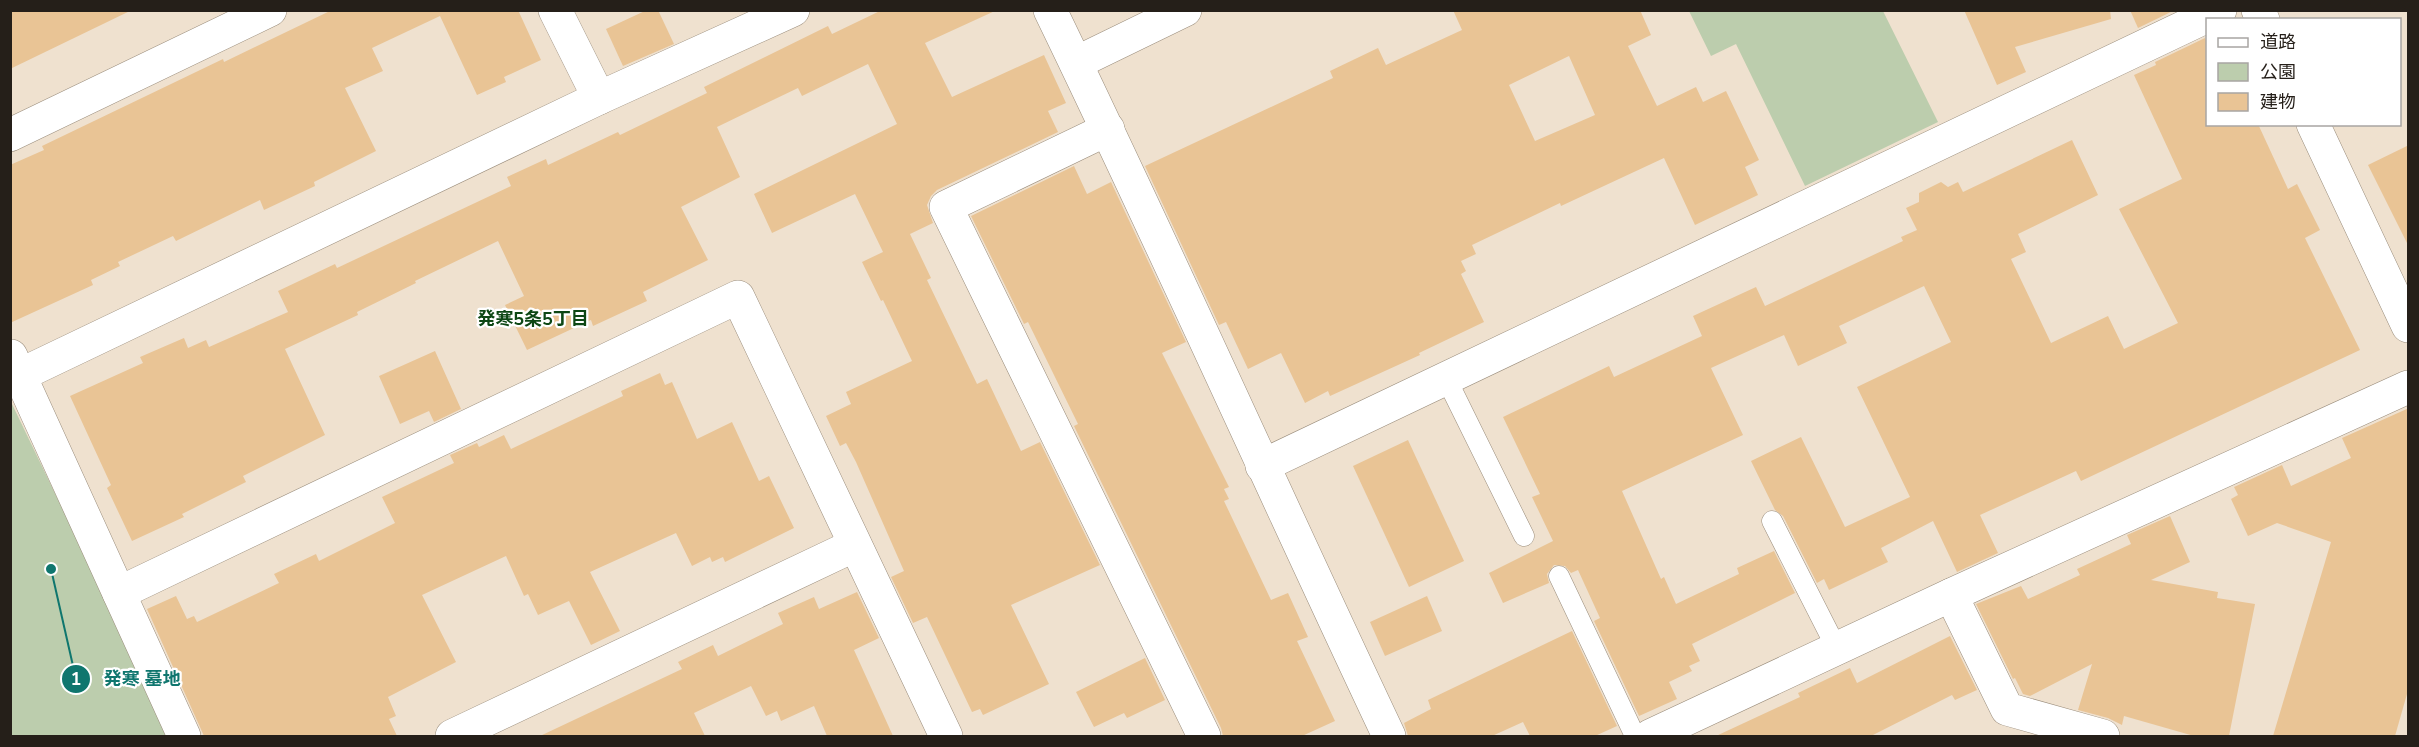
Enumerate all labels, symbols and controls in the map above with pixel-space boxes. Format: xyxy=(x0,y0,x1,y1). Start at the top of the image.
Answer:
legend xyxy=(2206,18,2401,126)
text: 道路 xyxy=(2260,30,2296,54)
text: 公園 xyxy=(2260,60,2296,84)
text: 建物 xyxy=(2260,90,2296,114)
district label: 発寒5条5丁目 xyxy=(477,307,589,331)
callout: 発寒 墓地 xyxy=(61,661,192,697)
text: 1 xyxy=(71,667,81,691)
text: 発寒 墓地 xyxy=(104,667,180,691)

